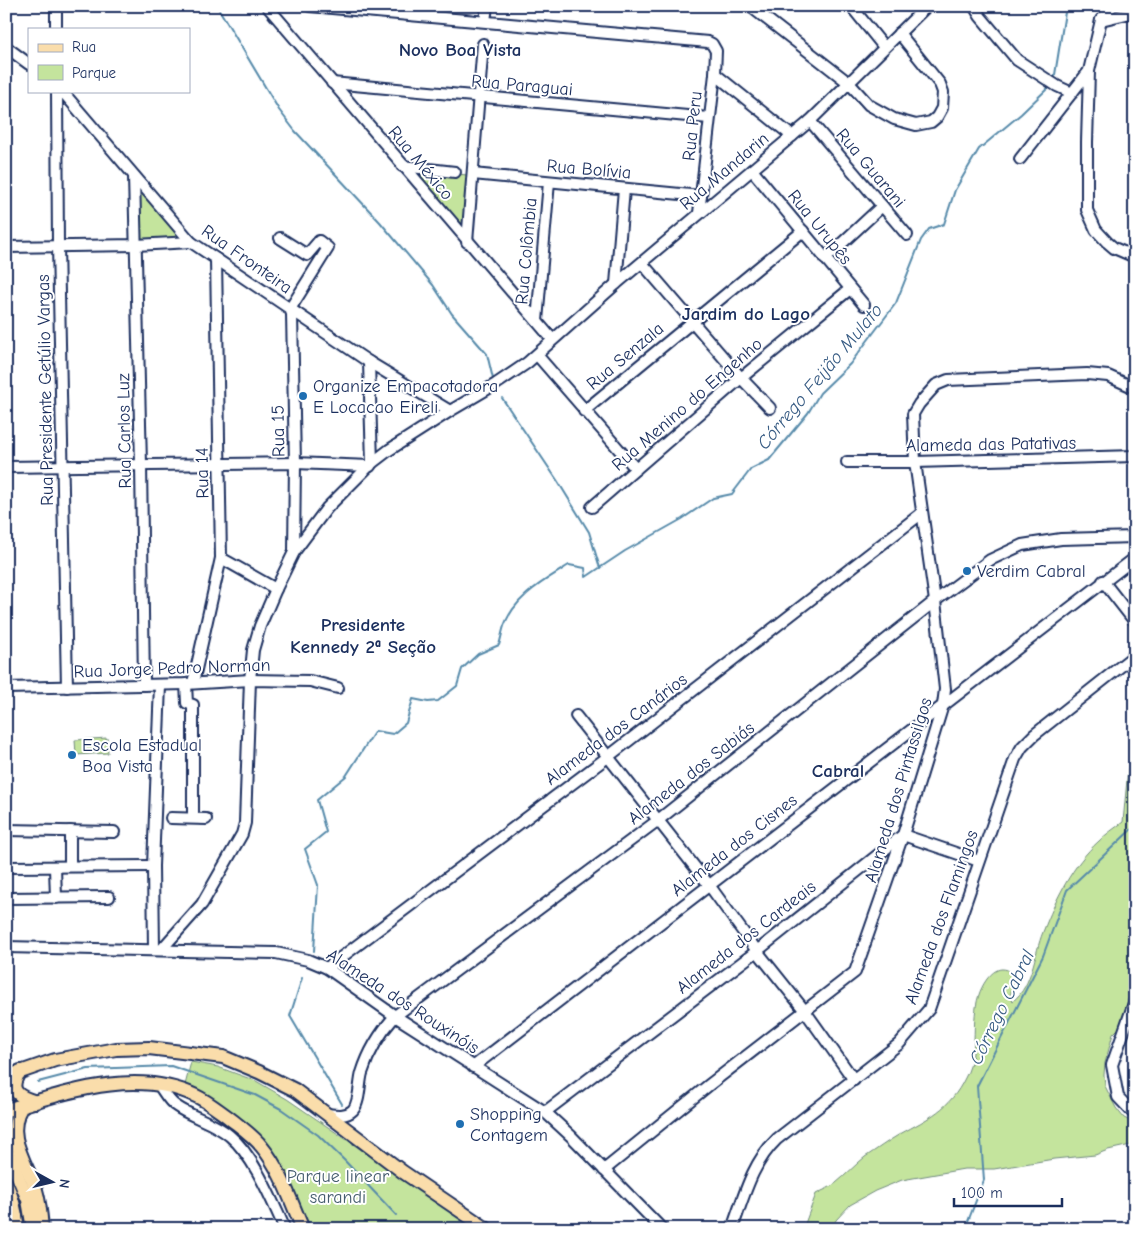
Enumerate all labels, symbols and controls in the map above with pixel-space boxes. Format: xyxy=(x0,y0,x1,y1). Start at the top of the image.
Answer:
legend xyxy=(28,28,190,92)
text: Rua xyxy=(72,38,96,56)
district label: Novo Boa Vista xyxy=(399,39,521,61)
text: Parque xyxy=(72,64,117,82)
street label: Rua Paraguai xyxy=(470,71,574,100)
street label: Rua Peru xyxy=(678,90,707,162)
street label: Rua México xyxy=(384,122,458,205)
street label: Rua Guarani xyxy=(831,125,910,212)
street label: Rua Mandarin xyxy=(676,128,773,215)
street label: Rua Bolívia xyxy=(546,155,632,184)
street label: Rua Urupês xyxy=(783,186,856,269)
street label: Rua Colômbia xyxy=(511,197,542,305)
street label: Rua Fronteira xyxy=(197,220,296,298)
street label: Rua Presidente Getúlio Vargas xyxy=(33,274,58,506)
water label: Córrego Feijão Mulato xyxy=(752,299,887,454)
district label: Jardim do Lago xyxy=(682,303,810,325)
street label: Rua Senzala xyxy=(583,318,668,395)
street label: Rua Menino do Engenho xyxy=(608,333,767,475)
street label: Rua Carlos Luz xyxy=(113,373,136,489)
place label: Organize Empacotadora E Locacao Eireli xyxy=(313,376,498,418)
marker: Organize Empacotadora E Locacao Eireli xyxy=(297,390,309,402)
street label: Rua 15 xyxy=(268,405,289,457)
street label: Alameda das Patativas xyxy=(906,433,1076,456)
street label: Rua 14 xyxy=(192,447,213,499)
place label: Verdim Cabral xyxy=(977,561,1086,582)
marker: Verdim Cabral xyxy=(961,565,973,577)
district label: Presidente Kennedy 2ª Seção xyxy=(290,614,436,658)
street label: Rua Jorge Pedro Norman xyxy=(73,655,271,682)
street label: Alameda dos Canários xyxy=(541,669,692,790)
street label: Alameda dos Pintassilgos xyxy=(860,695,937,885)
street label: Alameda dos Sabiás xyxy=(624,718,759,829)
place label: Escola Estadual Boa Vista xyxy=(82,735,202,777)
marker: Escola Estadual Boa Vista xyxy=(66,749,78,761)
district label: Cabral xyxy=(812,760,864,782)
street label: Alameda dos Cisnes xyxy=(667,790,801,901)
street label: Alameda dos Flamingos xyxy=(900,827,983,1007)
street label: Alameda dos Cardeais xyxy=(672,876,820,998)
street label: Alameda dos Rouxinóis xyxy=(322,944,483,1059)
water label: Córrego Cabral xyxy=(965,946,1039,1068)
place label: Shopping Contagem xyxy=(470,1104,548,1146)
marker: Shopping Contagem xyxy=(454,1118,466,1130)
north arrow xyxy=(28,1158,78,1208)
park label: Parque linear sarandi xyxy=(287,1166,390,1208)
scale bar xyxy=(954,1175,1061,1207)
text: N xyxy=(55,1178,73,1189)
text: 100 m xyxy=(961,1184,1003,1202)

